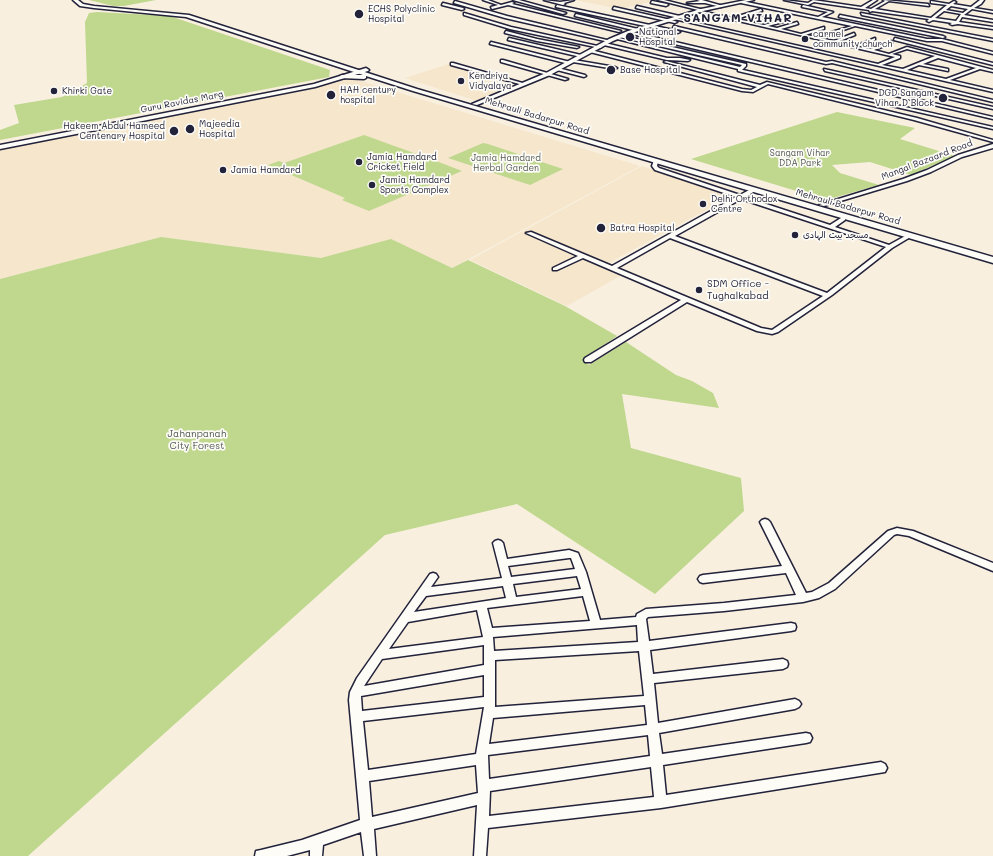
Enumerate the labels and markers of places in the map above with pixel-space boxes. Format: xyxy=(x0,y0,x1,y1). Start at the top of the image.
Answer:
place label: ECHS Polyclinic Hospital xyxy=(368,4,435,25)
marker: ECHS Polyclinic Hospital xyxy=(353,8,365,20)
place label: National Hospital xyxy=(639,27,676,48)
place label: carmel community church xyxy=(813,29,892,50)
marker: National Hospital xyxy=(624,31,636,43)
marker: carmel community church xyxy=(800,34,810,44)
marker: Base Hospital xyxy=(605,64,617,76)
place label: Base Hospital xyxy=(620,65,680,75)
place label: Kendriya Vidyalaya xyxy=(469,71,512,92)
marker: Kendriya Vidyalaya xyxy=(456,76,466,86)
place label: HAH century hospital xyxy=(340,85,396,106)
marker: Khirki Gate xyxy=(49,86,59,96)
place label: Khirki Gate xyxy=(62,86,112,96)
place label: DGD Sangam Vihar D Block xyxy=(875,88,934,109)
marker: HAH century hospital xyxy=(325,89,337,101)
marker: DGD Sangam Vihar D Block xyxy=(937,92,949,104)
place label: Majeedia Hospital xyxy=(199,119,240,140)
place label: Hakeem Abdul Hameed Centenary Hospital xyxy=(63,121,165,142)
marker: Majeedia Hospital xyxy=(184,123,196,135)
marker: Hakeem Abdul Hameed Centenary Hospital xyxy=(168,125,180,137)
place label: Jamia Hamdard Cricket Field xyxy=(367,152,437,173)
marker: Jamia Hamdard Cricket Field xyxy=(354,157,364,167)
marker: Jamia Hamdard xyxy=(218,165,228,175)
place label: Jamia Hamdard xyxy=(231,165,301,175)
place label: Jamia Hamdard Sports Complex xyxy=(380,175,450,196)
marker: Jamia Hamdard Sports Complex xyxy=(367,180,377,190)
place label: Delhi Orthodox Centre xyxy=(711,194,777,215)
marker: Delhi Orthodox Centre xyxy=(698,199,708,209)
marker: Batra Hospital xyxy=(595,222,607,234)
place label: Batra Hospital xyxy=(610,223,674,233)
marker: مسجد بیت الہادی xyxy=(790,230,800,240)
place label: مسجد بیت الہادی xyxy=(803,230,869,240)
place label: SDM Office - Tughalkabad xyxy=(707,278,769,302)
marker: SDM Office - Tughalkabad xyxy=(694,285,704,295)

